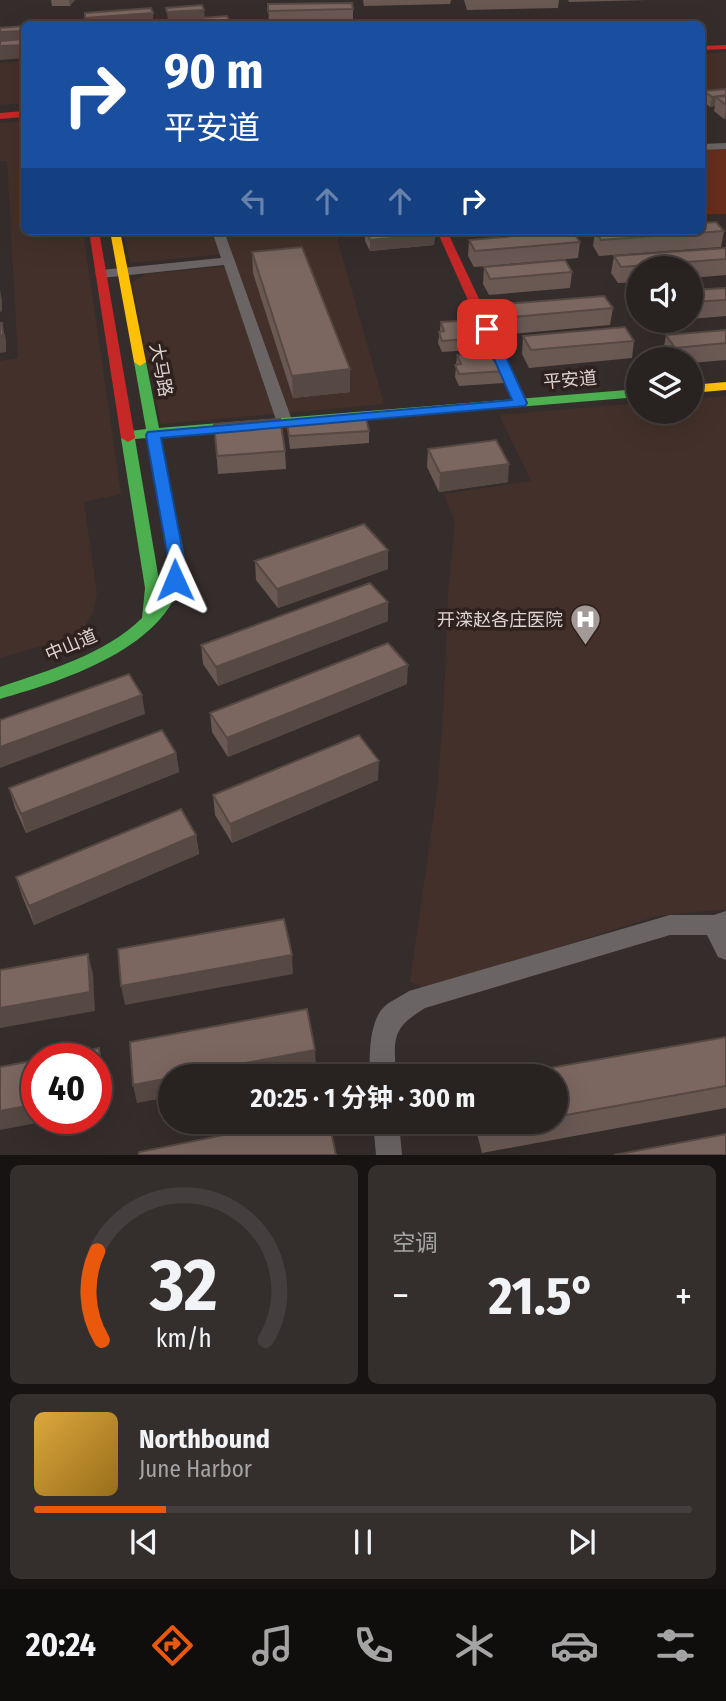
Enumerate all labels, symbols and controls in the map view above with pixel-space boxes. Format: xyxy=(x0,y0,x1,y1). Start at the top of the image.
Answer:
text: 90 m xyxy=(164,42,264,101)
icon: right xyxy=(49,49,140,140)
text: 平安道 xyxy=(164,109,260,147)
icon: left xyxy=(235,182,273,220)
icon: ahead xyxy=(308,182,346,220)
icon: ahead xyxy=(381,182,419,220)
icon: right xyxy=(454,182,492,220)
map controls xyxy=(626,256,703,424)
button: sound xyxy=(626,256,703,333)
pin xyxy=(457,299,517,359)
icon: arrive xyxy=(468,310,506,348)
street label: 大马路 xyxy=(145,341,177,399)
button: layers xyxy=(626,347,703,424)
street label: 平安道 xyxy=(542,367,598,393)
position arrow xyxy=(138,543,212,617)
hospital icon: 开滦赵各庄医院 xyxy=(569,603,603,647)
place label: 开滦赵各庄医院 xyxy=(437,609,563,631)
street label: 中山道 xyxy=(42,624,100,666)
speed limit sign: 40 xyxy=(21,1043,112,1134)
text: 20:25 · 1 分钟 · 300 m xyxy=(251,1083,475,1114)
text: 空调 xyxy=(392,1229,438,1257)
text: 32 xyxy=(149,1243,218,1330)
text: 21.5° xyxy=(488,1265,595,1328)
text: − xyxy=(392,1273,409,1319)
text: + xyxy=(675,1273,692,1319)
text: km/h xyxy=(156,1324,212,1354)
text: Northbound xyxy=(139,1424,270,1455)
text: June Harbor xyxy=(139,1455,252,1483)
icon: previous xyxy=(125,1523,163,1561)
icon: pause xyxy=(344,1523,382,1561)
icon: next xyxy=(563,1523,601,1561)
icon: directions xyxy=(148,1621,197,1670)
icon: music xyxy=(248,1621,297,1670)
icon: phone xyxy=(349,1621,398,1670)
icon: climate xyxy=(450,1621,499,1670)
icon: car xyxy=(550,1621,599,1670)
icon: filters xyxy=(651,1621,700,1670)
text: 20:24 xyxy=(26,1626,96,1664)

